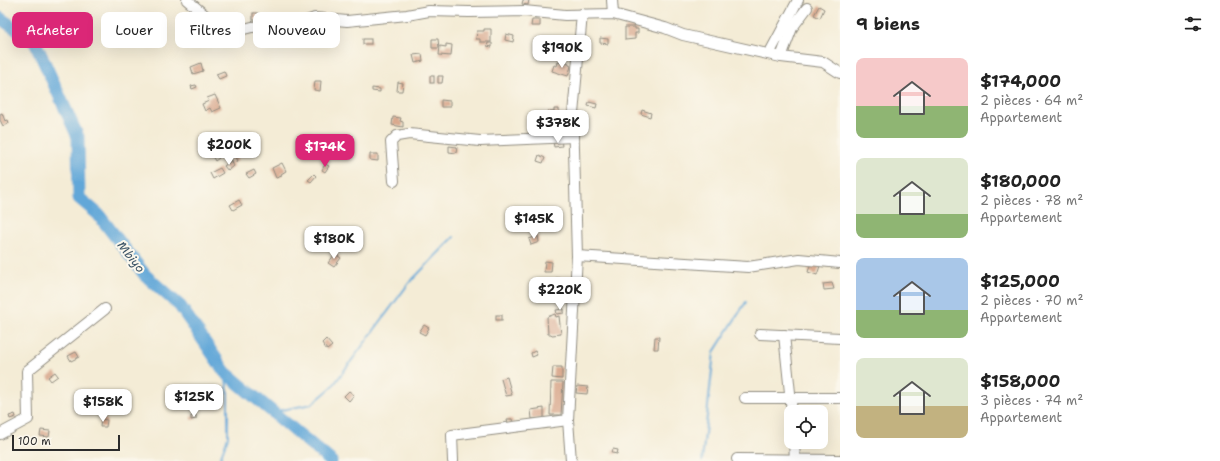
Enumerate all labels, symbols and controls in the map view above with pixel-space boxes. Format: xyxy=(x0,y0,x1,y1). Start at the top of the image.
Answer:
chip: Acheter xyxy=(12,12,93,48)
chip: Louer xyxy=(101,12,167,48)
chip: Filtres xyxy=(175,12,245,48)
chip: Nouveau xyxy=(253,12,340,48)
text: 9 biens xyxy=(856,13,920,35)
icon: filters xyxy=(1182,13,1204,35)
pin: $190K xyxy=(534,35,590,69)
text: $190K xyxy=(541,39,583,56)
text: $174,000 xyxy=(980,70,1061,92)
icon: home xyxy=(888,74,936,122)
text: 2 pièces · 64 m² xyxy=(980,92,1083,109)
text: Appartement xyxy=(980,109,1062,126)
pin: $378K xyxy=(530,110,586,144)
text: $378K xyxy=(536,114,580,131)
pin: $200K xyxy=(201,132,257,166)
pin: $174K xyxy=(297,134,353,168)
text: $200K xyxy=(207,136,251,153)
text: $174K xyxy=(304,138,346,155)
text: $180,000 xyxy=(980,170,1061,192)
icon: home xyxy=(888,174,936,222)
text: 2 pièces · 78 m² xyxy=(980,192,1083,209)
pin: $145K xyxy=(506,206,562,240)
text: Appartement xyxy=(980,209,1062,226)
text: $145K xyxy=(514,210,554,227)
pin: $180K xyxy=(306,226,362,260)
text: $180K xyxy=(313,230,355,247)
water label: Mbiyo xyxy=(114,238,148,276)
text: $125,000 xyxy=(980,270,1060,292)
icon: home xyxy=(888,274,936,322)
pin: $220K xyxy=(532,277,588,311)
text: $220K xyxy=(538,281,582,298)
text: 2 pièces · 70 m² xyxy=(980,292,1083,309)
text: Appartement xyxy=(980,309,1062,326)
text: $158,000 xyxy=(980,370,1061,392)
icon: home xyxy=(888,374,936,422)
pin: $125K xyxy=(166,384,222,418)
text: $125K xyxy=(174,388,214,405)
pin: $158K xyxy=(75,389,131,423)
text: 3 pièces · 74 m² xyxy=(980,392,1083,409)
text: $158K xyxy=(83,393,123,410)
map controls xyxy=(784,405,828,449)
button: locate xyxy=(784,405,828,449)
text: Appartement xyxy=(980,409,1062,426)
scale bar xyxy=(12,433,120,452)
text: 100 m xyxy=(18,434,51,449)

